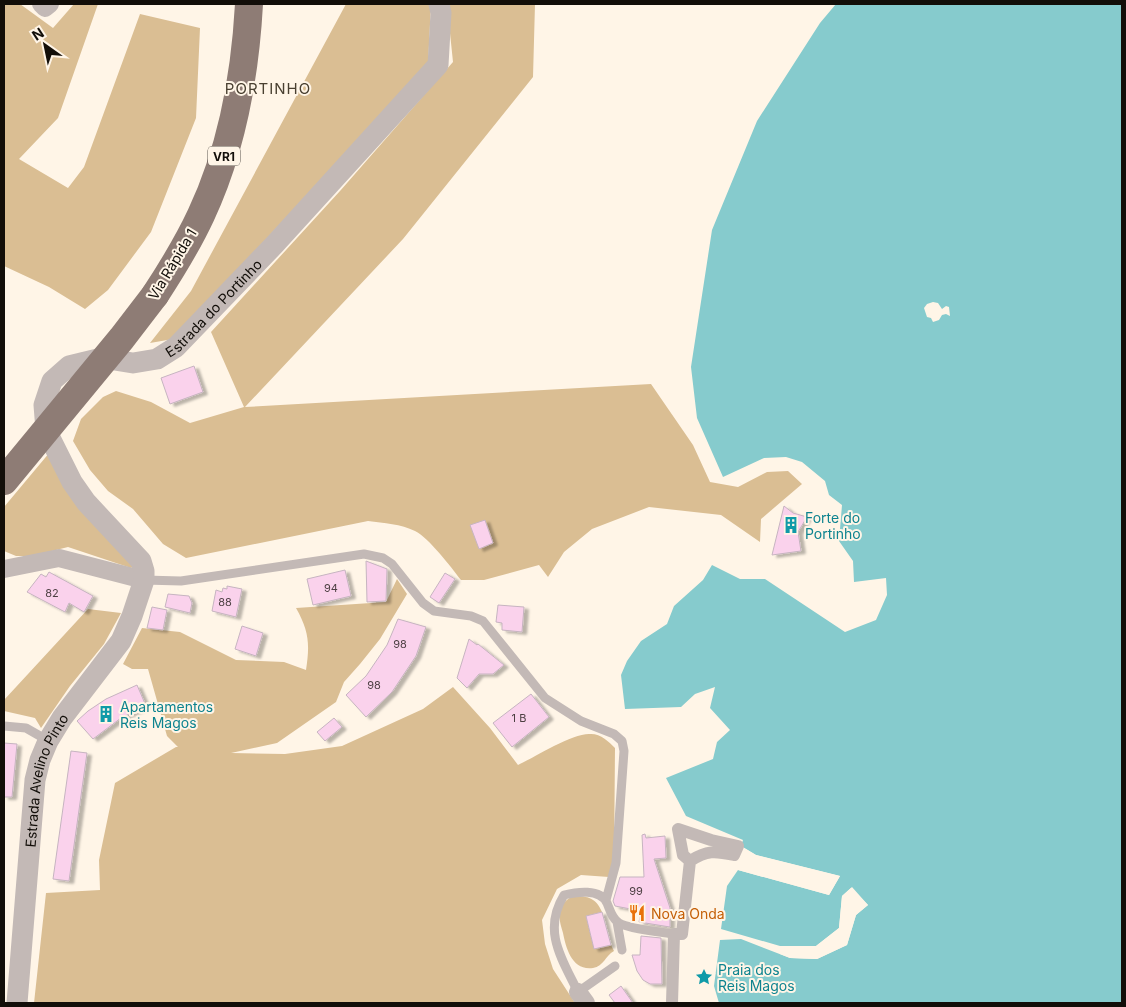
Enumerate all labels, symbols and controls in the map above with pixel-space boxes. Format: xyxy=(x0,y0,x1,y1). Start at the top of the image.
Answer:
north arrow xyxy=(20,20,70,70)
text: N xyxy=(29,24,47,44)
district label: PORTINHO xyxy=(225,79,311,98)
road number: VR1 xyxy=(208,146,240,166)
street label: Via Rápida 1 xyxy=(144,225,200,303)
street label: Estrada do Portinho xyxy=(162,255,265,360)
place label: Forte do Portinho xyxy=(805,509,861,542)
building icon: Forte do Portinho xyxy=(781,515,801,535)
house number: 94 xyxy=(324,581,338,595)
house number: 82 xyxy=(45,586,59,600)
house number: 88 xyxy=(218,595,232,609)
house number: 98 xyxy=(393,637,407,651)
house number: 98 xyxy=(367,678,381,692)
place label: Apartamentos Reis Magos xyxy=(120,698,213,731)
building icon: Apartamentos Reis Magos xyxy=(96,704,116,724)
street label: Estrada Avelino Pinto xyxy=(21,710,71,848)
house number: 1 B xyxy=(512,711,526,725)
house number: 99 xyxy=(629,884,643,898)
restaurant icon: Nova Onda xyxy=(627,903,647,923)
place label: Nova Onda xyxy=(651,905,725,922)
place label: Praia dos Reis Magos xyxy=(718,961,795,994)
place icon: Praia dos Reis Magos xyxy=(694,967,714,987)

